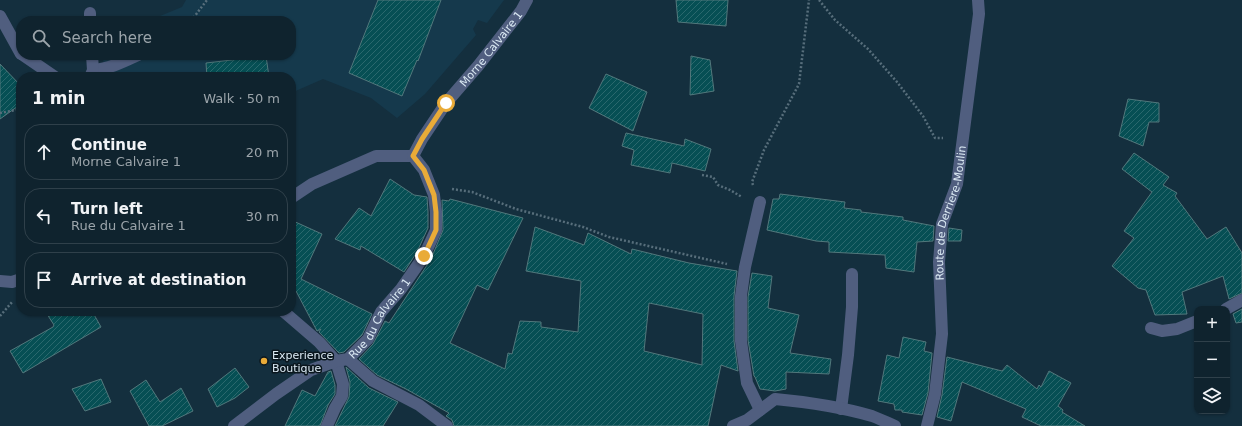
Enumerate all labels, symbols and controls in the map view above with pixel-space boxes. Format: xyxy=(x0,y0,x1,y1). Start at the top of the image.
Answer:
street label: Morne Calvaire 1 xyxy=(457,8,525,89)
search box xyxy=(16,16,296,60)
icon: search xyxy=(30,27,52,49)
text: Search here xyxy=(62,29,152,47)
text: 1 min xyxy=(32,88,85,108)
text: Walk · 50 m xyxy=(203,91,280,106)
route start xyxy=(437,94,455,112)
text: Continue xyxy=(71,136,147,154)
icon: ahead xyxy=(33,141,55,163)
text: 20 m xyxy=(246,145,279,160)
street label: Route de Derriere-Moulin xyxy=(932,145,968,281)
text: Morne Calvaire 1 xyxy=(71,154,181,169)
text: Turn left xyxy=(71,200,143,218)
icon: left xyxy=(33,205,55,227)
text: 30 m xyxy=(246,209,279,224)
text: Rue du Calvaire 1 xyxy=(71,218,186,233)
route end xyxy=(415,247,433,265)
icon: arrive xyxy=(33,269,55,291)
text: Arrive at destination xyxy=(71,271,246,289)
street label: Rue du Calvaire 1 xyxy=(346,275,413,361)
map controls xyxy=(1194,306,1230,414)
button: + xyxy=(1194,306,1230,342)
button: − xyxy=(1194,342,1230,378)
place label: Experience Boutique xyxy=(272,349,334,375)
marker: Experience Boutique xyxy=(259,356,269,366)
button: layers xyxy=(1194,378,1230,414)

